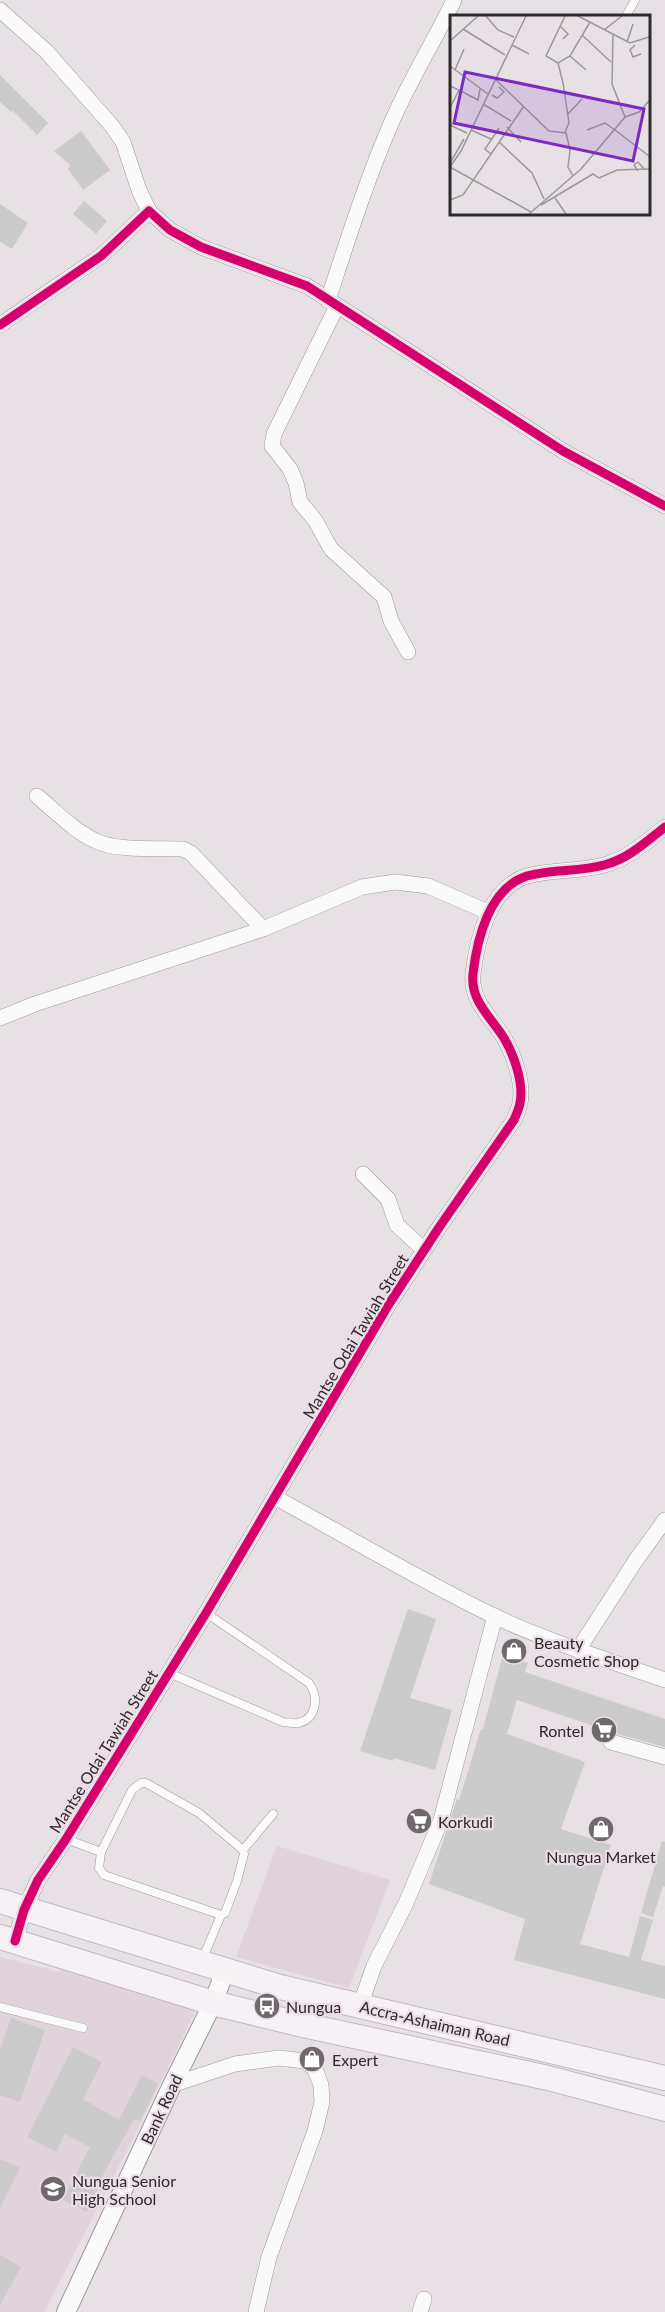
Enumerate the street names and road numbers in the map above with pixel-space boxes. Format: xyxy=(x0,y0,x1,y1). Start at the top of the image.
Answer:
street label: Mantse Odai Tawiah Street xyxy=(298,1250,412,1422)
street label: Mantse Odai Tawiah Street xyxy=(45,1666,161,1836)
street label: Accra-Ashaiman Road xyxy=(358,1996,512,2050)
street label: Bank Road xyxy=(137,2071,185,2147)

